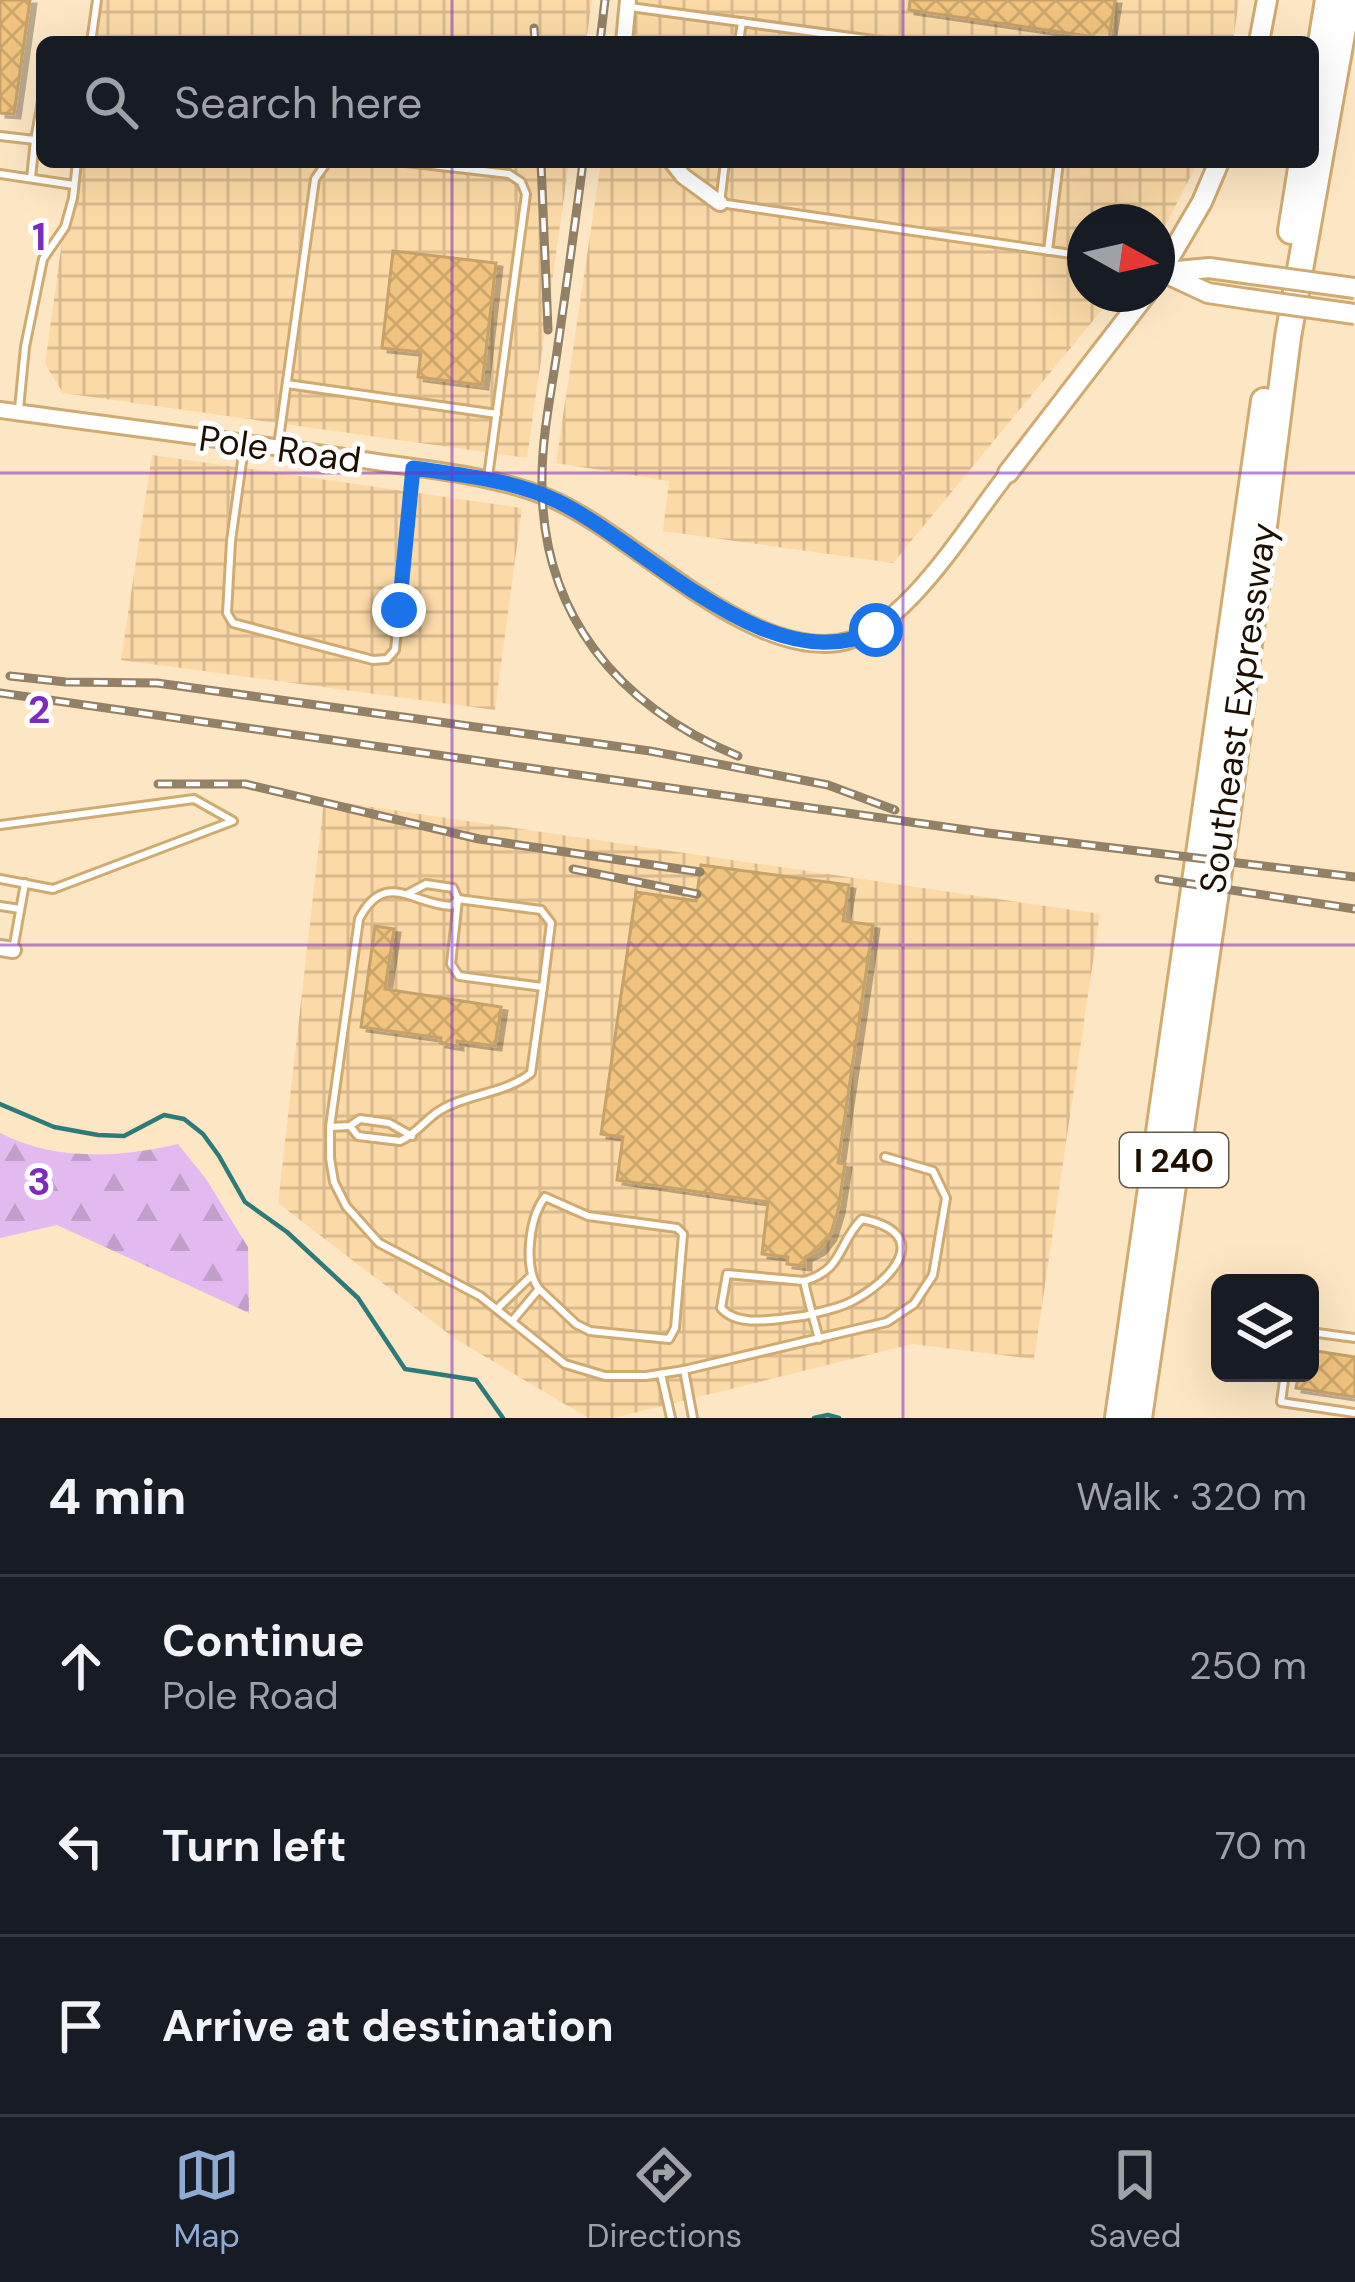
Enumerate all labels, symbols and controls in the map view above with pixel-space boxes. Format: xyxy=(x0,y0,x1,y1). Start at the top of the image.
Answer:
search box xyxy=(36,36,1319,168)
icon: search xyxy=(78,69,144,135)
text: Search here xyxy=(174,73,422,132)
north arrow xyxy=(1067,204,1175,312)
text: 1 xyxy=(32,211,46,262)
street label: Pole Road xyxy=(196,414,364,484)
street label: Southeast Expressway xyxy=(1189,520,1287,896)
route end xyxy=(372,583,426,637)
route start xyxy=(849,603,903,657)
text: 2 xyxy=(28,684,50,735)
road number: I 240 xyxy=(1120,1133,1228,1187)
text: 3 xyxy=(27,1156,51,1207)
map controls xyxy=(1211,1274,1319,1382)
button: layers xyxy=(1211,1274,1319,1382)
text: 4 min xyxy=(48,1463,187,1530)
text: Walk · 320 m xyxy=(1076,1471,1307,1522)
text: Continue xyxy=(162,1611,365,1670)
icon: ahead xyxy=(48,1633,114,1699)
text: 250 m xyxy=(1189,1640,1307,1691)
text: Pole Road xyxy=(162,1670,339,1721)
icon: left xyxy=(48,1813,114,1879)
text: Turn left xyxy=(162,1816,346,1875)
text: 70 m xyxy=(1215,1820,1307,1871)
icon: arrive xyxy=(48,1993,114,2059)
text: Arrive at destination xyxy=(162,1996,614,2055)
tab: Map xyxy=(173,2142,240,2257)
tab: Directions xyxy=(587,2142,742,2257)
tab: Saved xyxy=(1089,2142,1182,2257)

